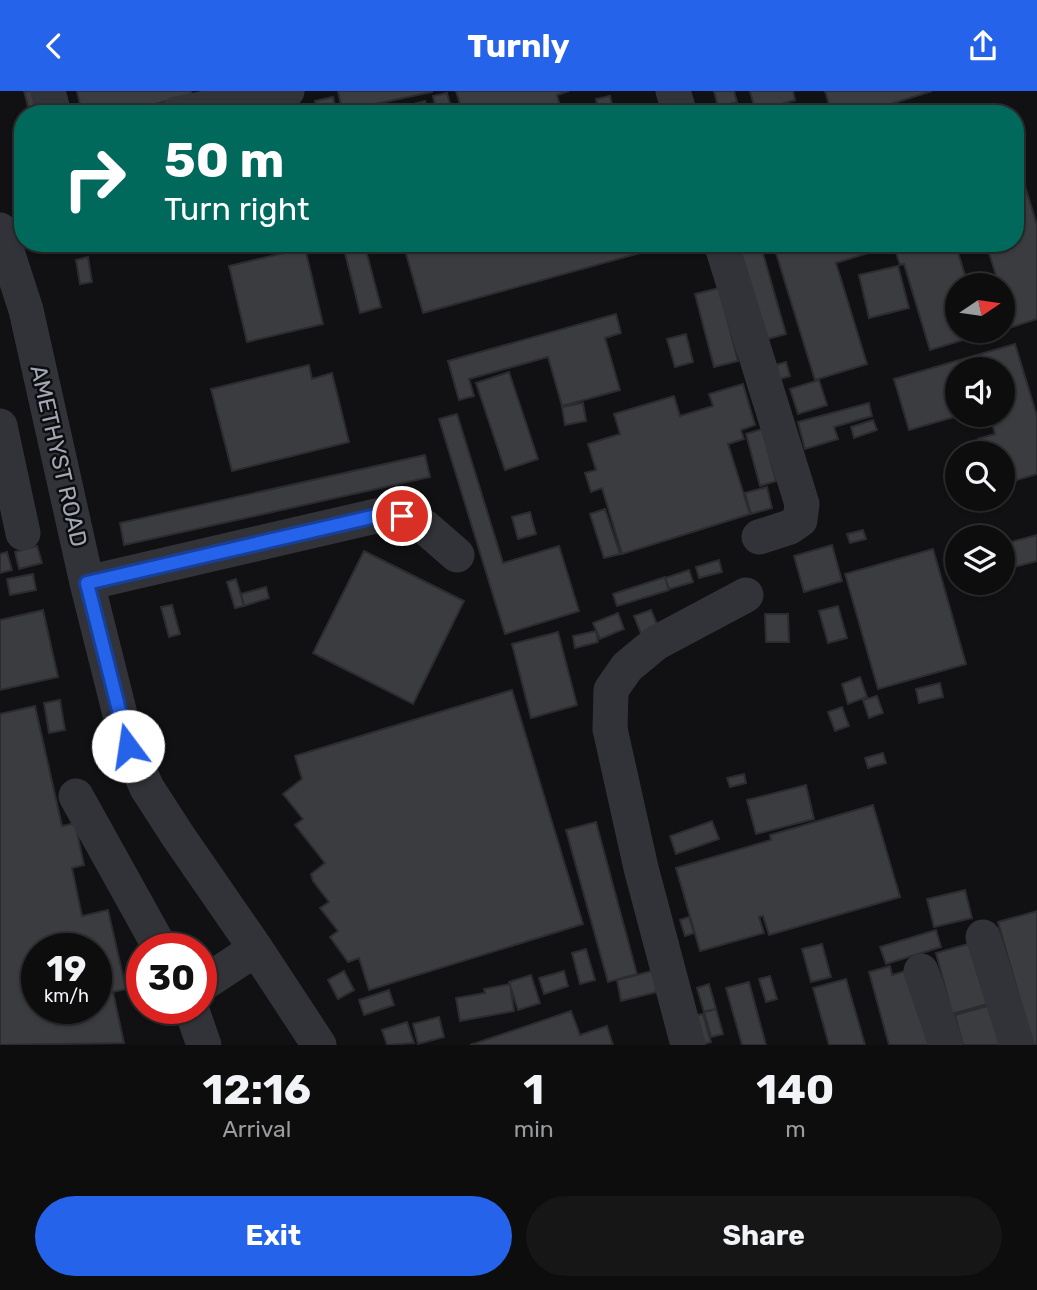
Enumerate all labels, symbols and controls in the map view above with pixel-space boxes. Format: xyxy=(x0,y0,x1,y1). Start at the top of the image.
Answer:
icon: back xyxy=(35,27,73,65)
text: Turnly xyxy=(467,27,570,65)
icon: share xyxy=(964,27,1002,65)
text: 50 m xyxy=(164,131,284,189)
icon: right xyxy=(49,133,140,224)
text: Turn right xyxy=(164,190,309,228)
north arrow xyxy=(945,273,1015,343)
map controls xyxy=(945,273,1015,595)
button: sound xyxy=(945,357,1015,427)
street label: AMETHYST ROAD xyxy=(24,362,94,550)
button: search xyxy=(945,441,1015,511)
pin xyxy=(372,486,432,546)
icon: arrive xyxy=(383,497,421,535)
button: layers xyxy=(945,525,1015,595)
position arrow xyxy=(91,709,165,783)
speed limit sign: 30 xyxy=(126,933,217,1024)
text: 19 xyxy=(47,948,86,990)
text: km/h xyxy=(44,985,89,1007)
text: 12:16 xyxy=(203,1065,311,1115)
text: 1 xyxy=(523,1065,544,1115)
text: 140 xyxy=(756,1065,834,1115)
text: Arrival xyxy=(222,1115,291,1143)
text: min xyxy=(514,1115,554,1143)
text: m xyxy=(785,1115,806,1143)
button: Exit xyxy=(35,1196,512,1276)
button: Share xyxy=(526,1196,1002,1276)

